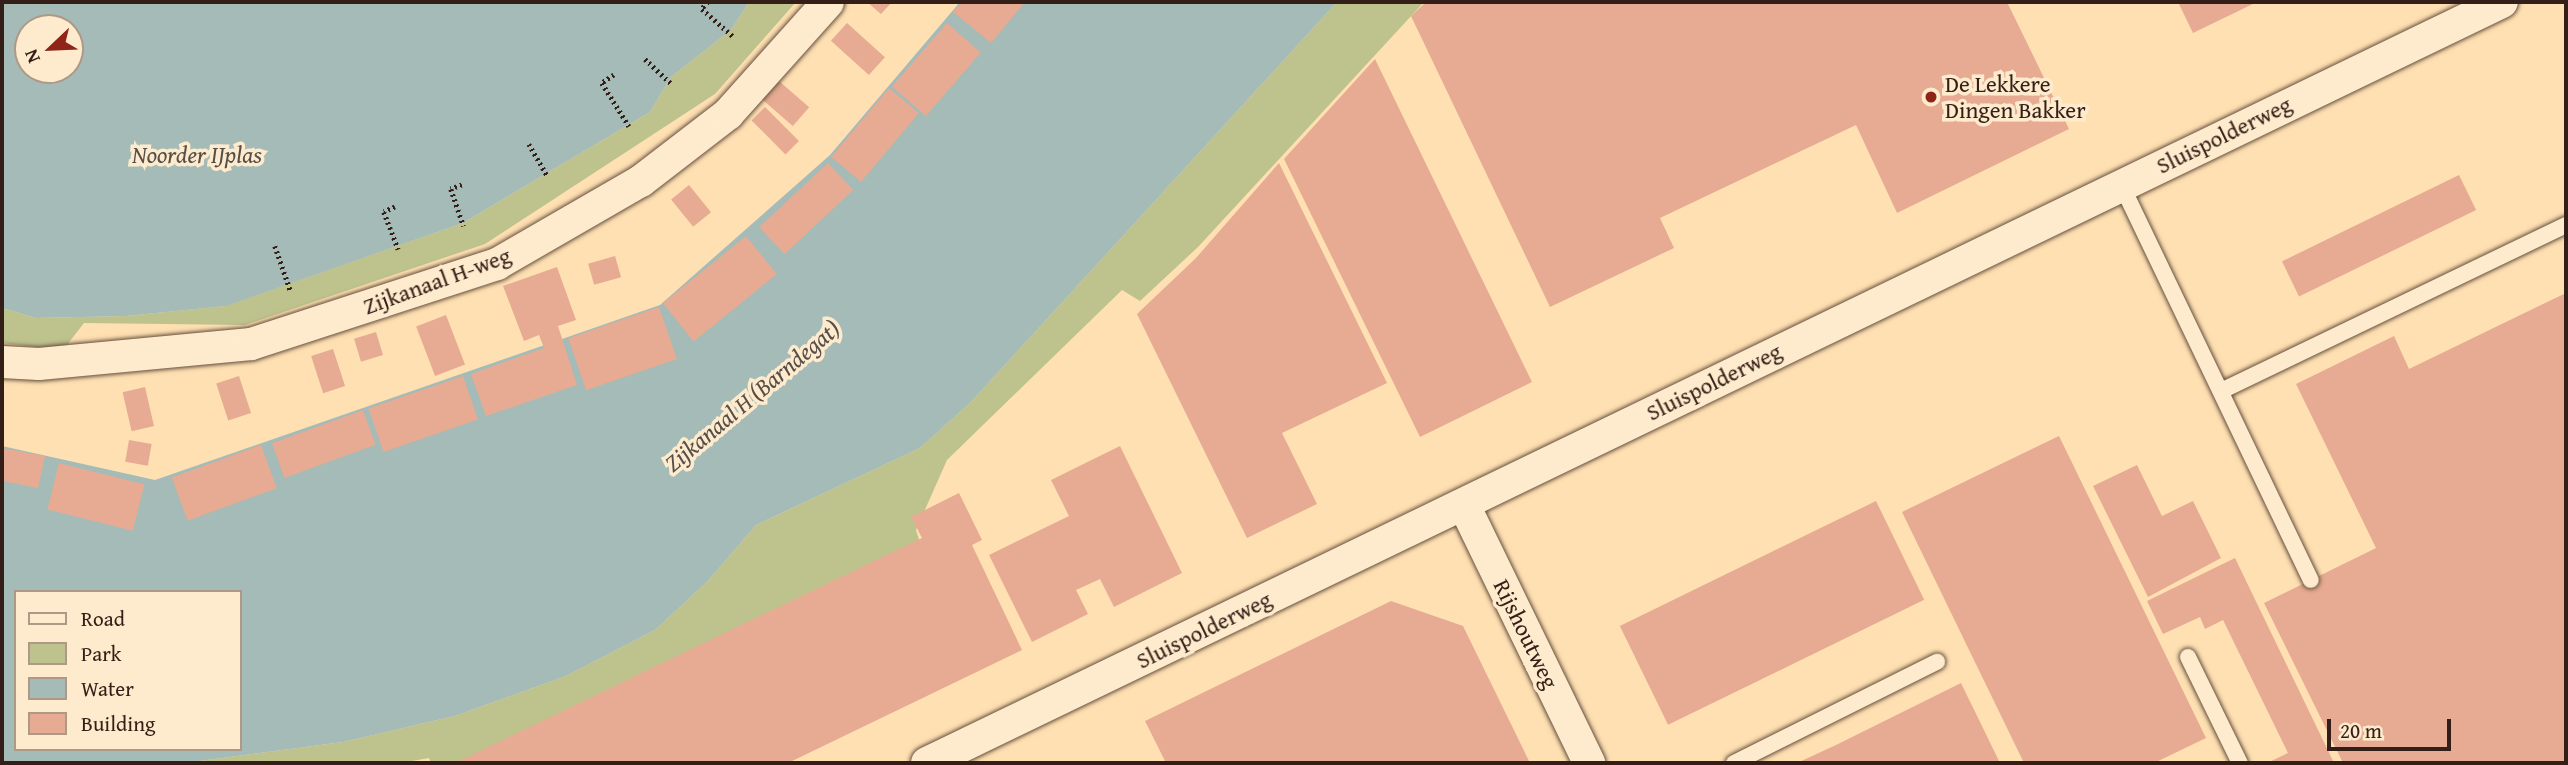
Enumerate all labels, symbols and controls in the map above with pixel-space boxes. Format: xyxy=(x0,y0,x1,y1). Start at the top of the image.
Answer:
north arrow xyxy=(14,14,84,84)
text: N xyxy=(16,45,47,68)
place label: De Lekkere Dingen Bakker xyxy=(1945,70,2086,124)
marker: De Lekkere Dingen Bakker xyxy=(1923,89,1939,105)
street label: Sluispolderweg xyxy=(2152,90,2296,180)
water label: Noorder IJplas xyxy=(132,141,262,169)
street label: Zijkanaal H-weg xyxy=(360,242,514,320)
water label: Zijkanaal H (Barndegat) xyxy=(658,314,846,478)
street label: Sluispolderweg xyxy=(1642,337,1786,427)
street label: Rijshoutweg xyxy=(1488,575,1564,693)
street label: Sluispolderweg xyxy=(1132,585,1276,675)
legend xyxy=(14,590,242,751)
text: Road xyxy=(81,603,125,634)
text: Park xyxy=(81,638,122,669)
text: Water xyxy=(81,673,134,704)
scale bar xyxy=(2330,706,2454,750)
text: Building xyxy=(81,708,155,739)
text: 20 m xyxy=(2340,715,2382,746)

